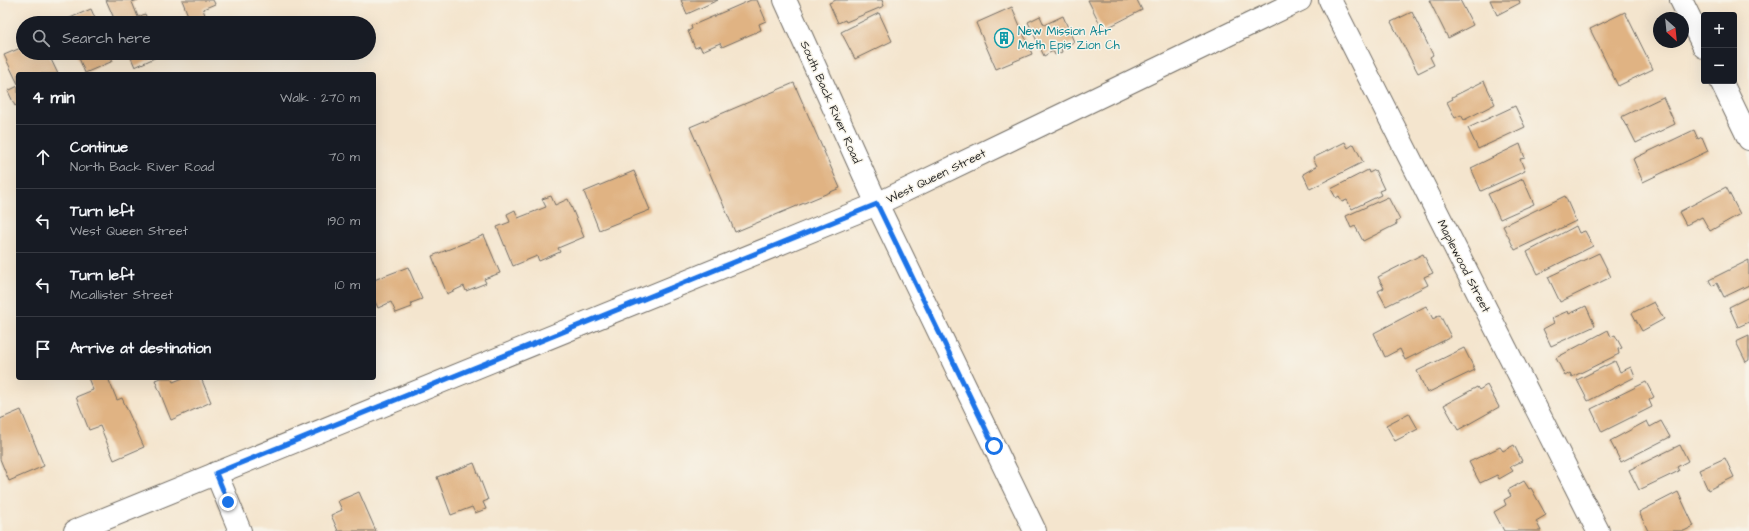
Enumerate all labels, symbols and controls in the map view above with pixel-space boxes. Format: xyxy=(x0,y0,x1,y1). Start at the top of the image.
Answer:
north arrow xyxy=(1653,12,1689,48)
map controls xyxy=(1701,12,1737,84)
button: + xyxy=(1701,12,1737,48)
search box xyxy=(16,16,376,60)
place label: New Mission Afr Meth Epis Zion Ch xyxy=(1018,23,1120,54)
icon: search xyxy=(30,27,52,49)
building icon: New Mission Afr Meth Epis Zion Ch xyxy=(993,27,1015,49)
text: Search here xyxy=(62,28,151,49)
street label: South Back River Road xyxy=(796,38,865,166)
button: − xyxy=(1701,48,1737,84)
text: 4 min xyxy=(32,86,75,110)
text: Walk · 270 m xyxy=(280,89,360,107)
text: Continue xyxy=(70,137,128,158)
street label: West Queen Street xyxy=(884,145,989,208)
icon: ahead xyxy=(32,146,54,168)
text: 70 m xyxy=(328,148,360,166)
text: North Back River Road xyxy=(70,158,214,176)
text: Turn left xyxy=(70,201,134,222)
icon: left xyxy=(32,210,54,232)
text: 190 m xyxy=(327,212,360,230)
street label: Maplewood Street xyxy=(1433,217,1494,316)
text: West Queen Street xyxy=(70,222,188,240)
text: Turn left xyxy=(70,265,134,286)
icon: left xyxy=(32,274,54,296)
text: 10 m xyxy=(335,276,360,294)
text: Mcallister Street xyxy=(70,286,173,304)
icon: arrive xyxy=(32,338,54,360)
text: Arrive at destination xyxy=(70,338,211,359)
route start xyxy=(985,437,1003,455)
route end xyxy=(219,493,237,511)

